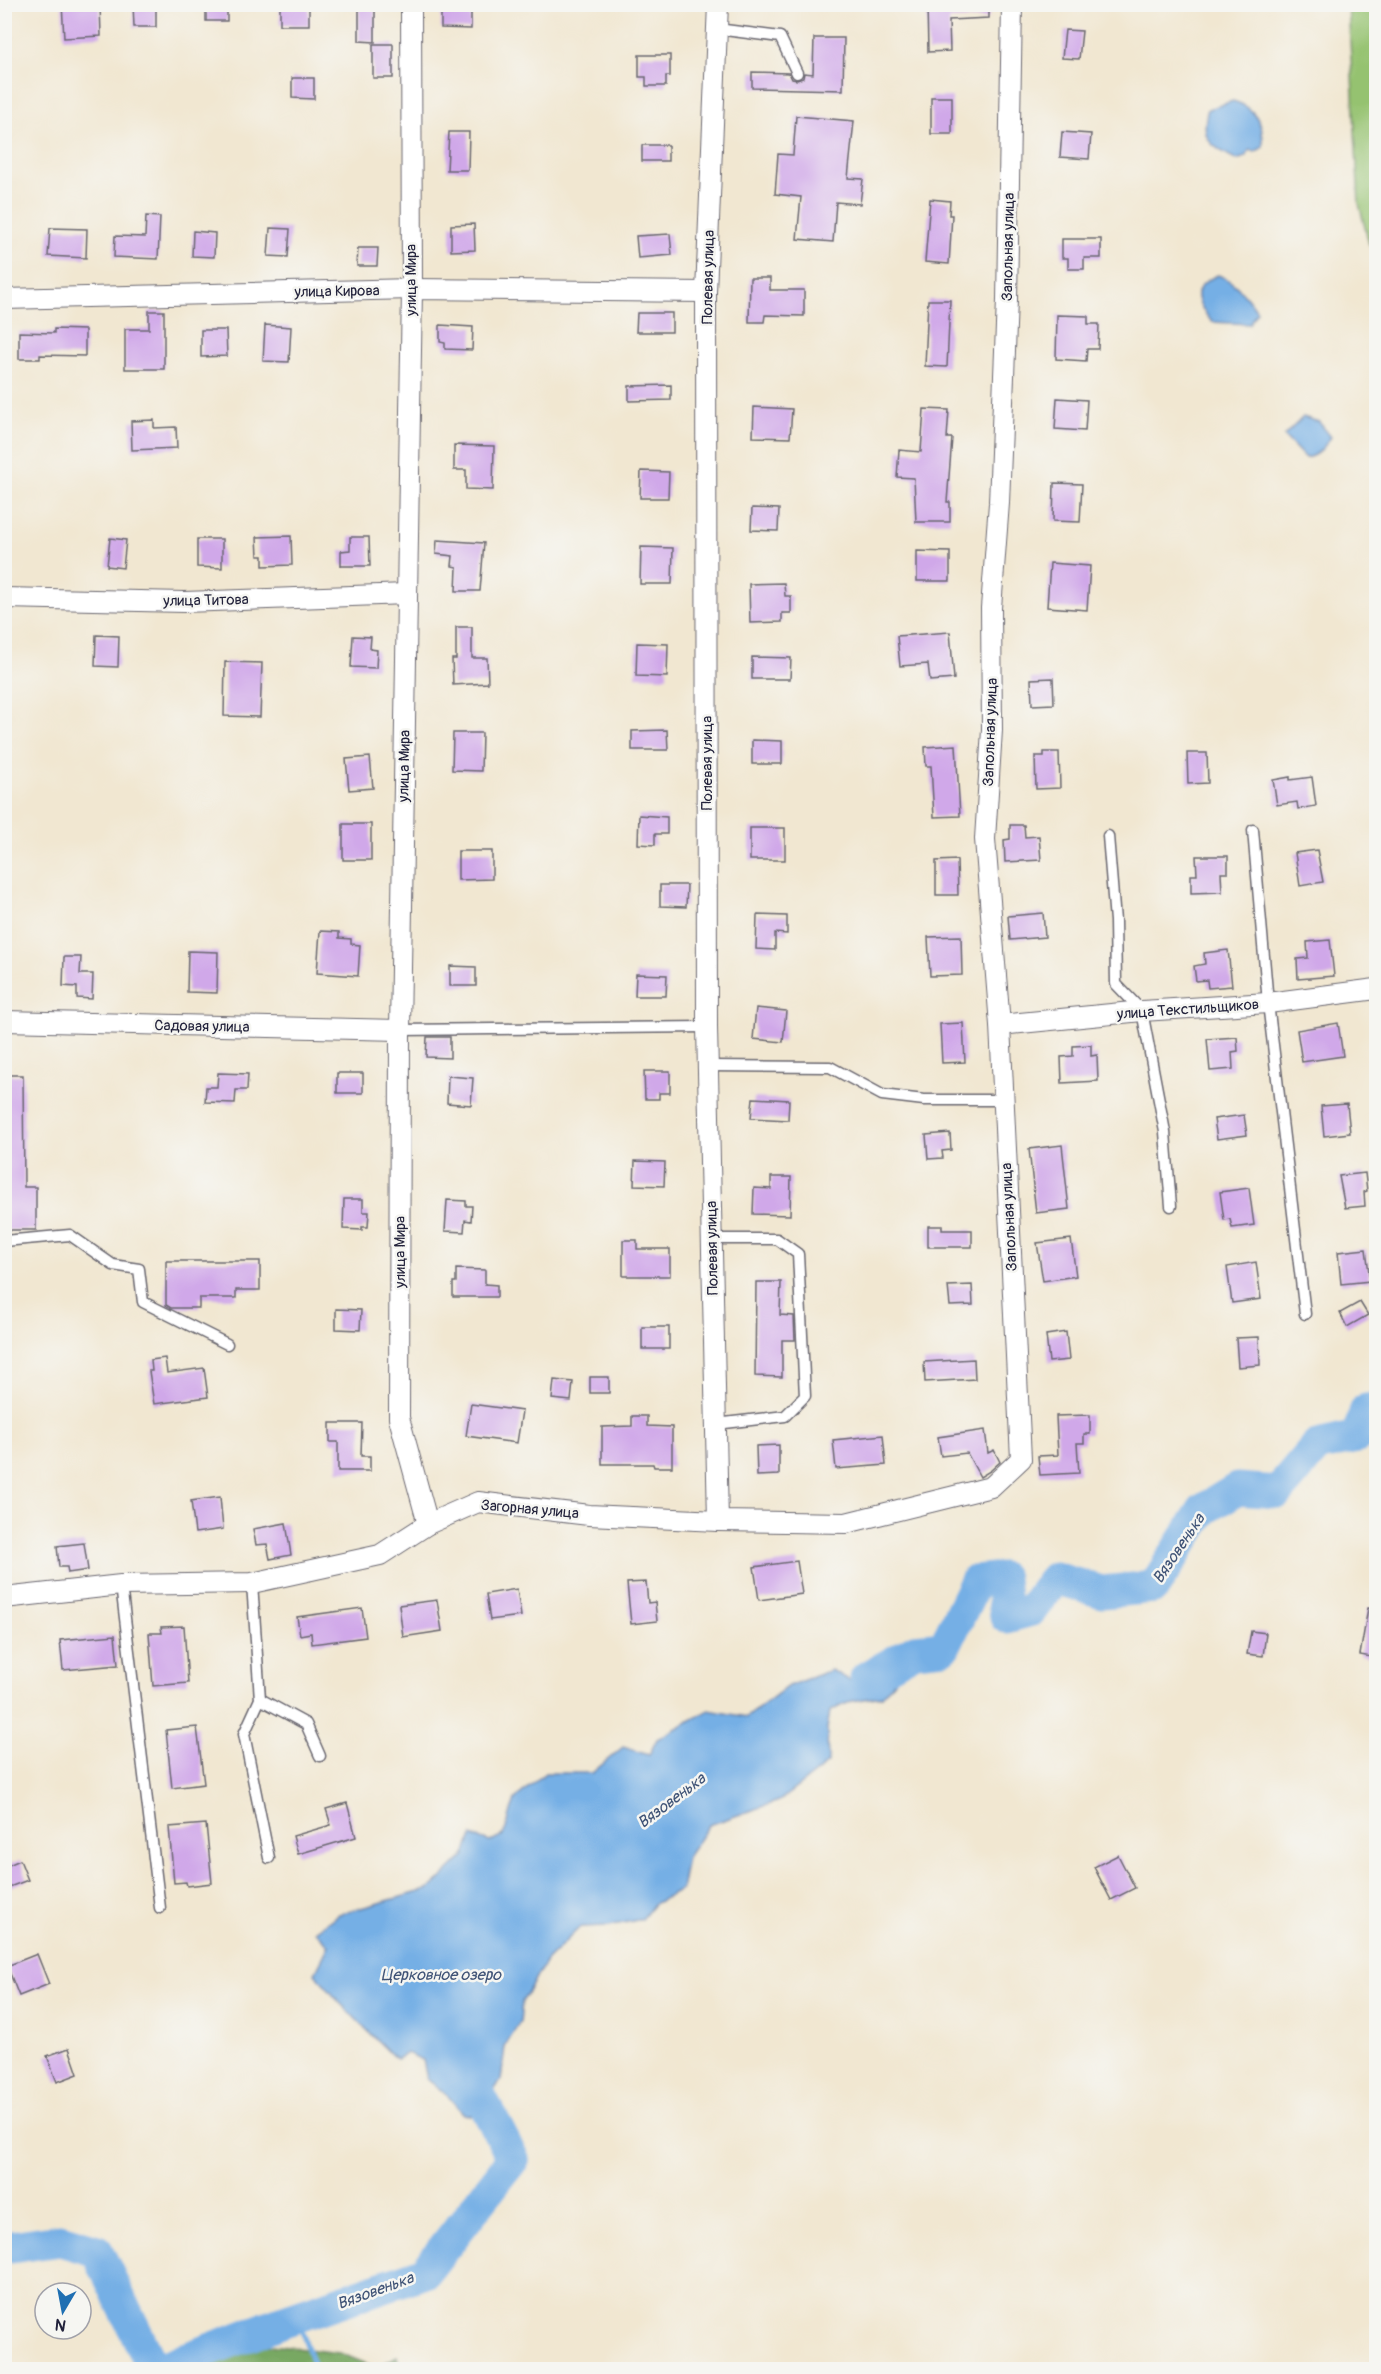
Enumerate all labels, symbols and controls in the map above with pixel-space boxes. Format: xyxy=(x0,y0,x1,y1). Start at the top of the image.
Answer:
street label: Запольная улица xyxy=(998,193,1019,301)
street label: Полевая улица xyxy=(698,230,719,324)
street label: улица Мира xyxy=(402,244,421,317)
street label: улица Кирова xyxy=(293,281,380,302)
street label: улица Титова xyxy=(162,590,249,611)
street label: Запольная улица xyxy=(979,677,1002,787)
street label: Полевая улица xyxy=(698,716,717,810)
street label: улица Мира xyxy=(394,730,415,803)
street label: улица Текстильщиков xyxy=(1115,995,1260,1024)
street label: Садовая улица xyxy=(154,1016,250,1037)
street label: Запольная улица xyxy=(997,1162,1022,1272)
street label: Полевая улица xyxy=(702,1201,723,1295)
street label: улица Мира xyxy=(391,1216,410,1289)
street label: Загорная улица xyxy=(480,1496,580,1523)
water label: Вязовенька xyxy=(1148,1509,1210,1587)
water label: Вязовенька xyxy=(634,1768,711,1833)
water label: Церковное озеро xyxy=(381,1965,502,1985)
water label: Вязовенька xyxy=(334,2267,418,2314)
north arrow xyxy=(33,2281,93,2341)
text: N xyxy=(53,2314,68,2336)

